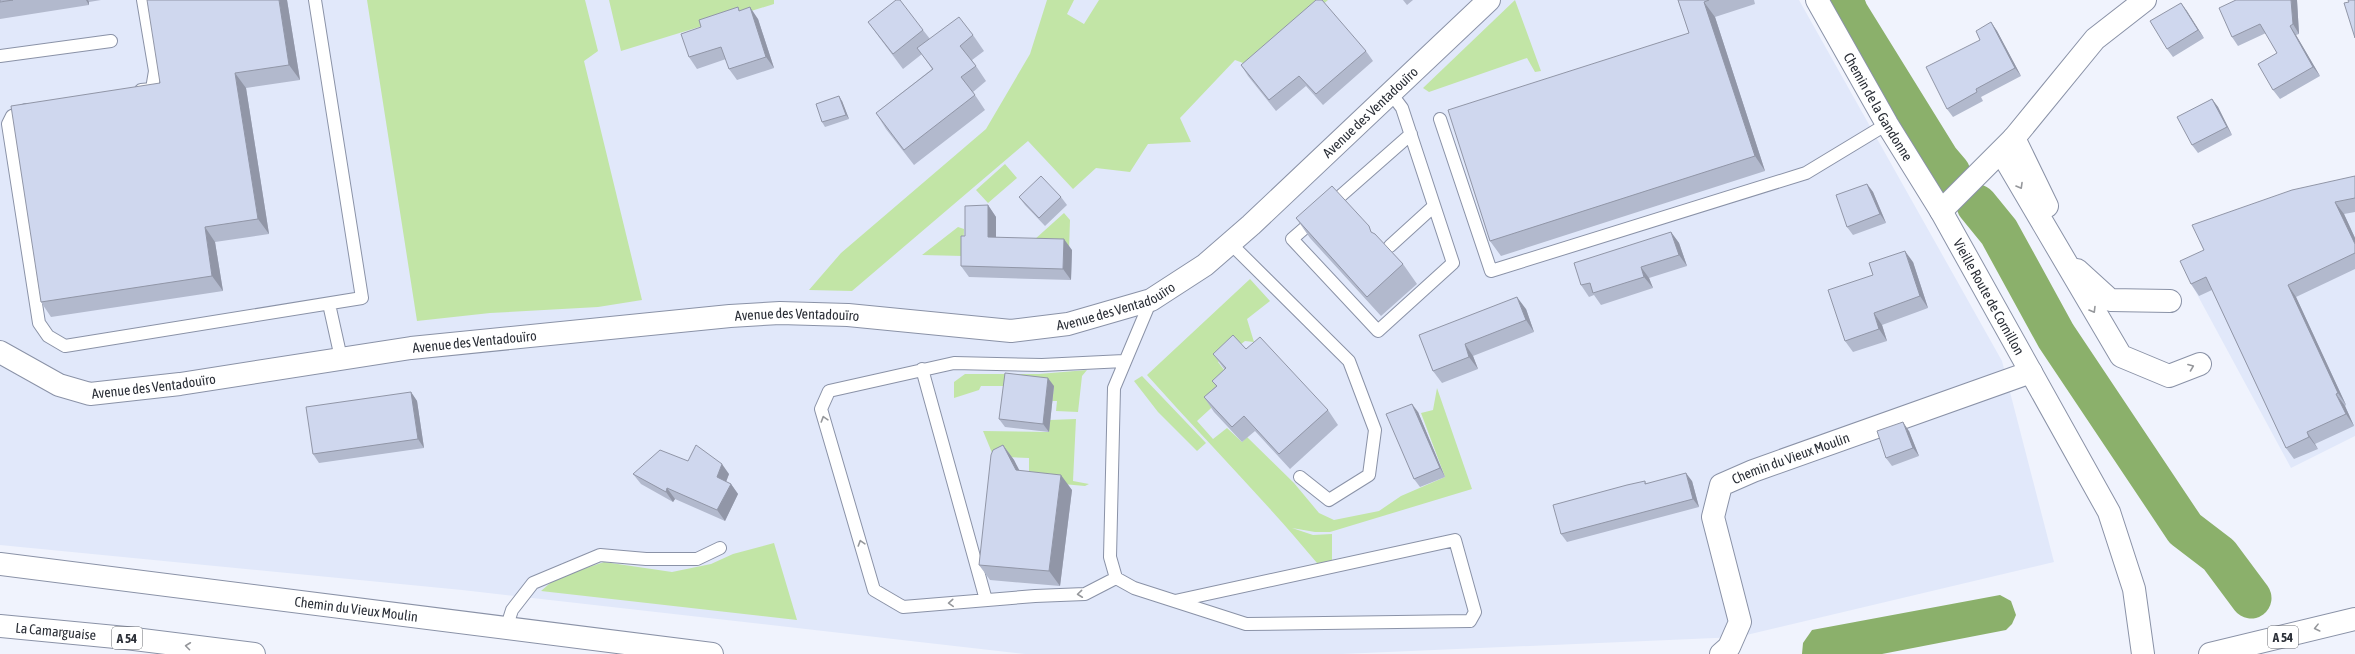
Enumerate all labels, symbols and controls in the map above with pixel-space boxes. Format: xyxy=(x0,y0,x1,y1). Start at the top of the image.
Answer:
street label: Chemin de la Gandonne xyxy=(1840,50,1916,164)
street label: Avenue des Ventadouïro xyxy=(1319,64,1421,161)
one-way arrow xyxy=(2016,181,2023,189)
street label: Vieille Route de Cornillon xyxy=(1950,236,2028,358)
street label: Avenue des Ventadouïro xyxy=(1056,279,1178,333)
street label: Avenue des Ventadouïro xyxy=(734,305,860,324)
one-way arrow xyxy=(2088,306,2095,313)
street label: Avenue des Ventadouïro xyxy=(412,327,537,356)
one-way arrow xyxy=(2187,364,2194,372)
street label: Avenue des Ventadouïro xyxy=(91,371,217,402)
one-way arrow xyxy=(820,415,829,422)
street label: Chemin du Vieux Moulin xyxy=(1729,429,1852,487)
one-way arrow xyxy=(857,540,866,547)
one-way arrow xyxy=(1077,589,1084,598)
street label: Chemin du Vieux Moulin xyxy=(294,593,419,625)
one-way arrow xyxy=(948,598,954,607)
street label: La Camarguaise xyxy=(15,620,97,643)
one-way arrow xyxy=(2314,624,2320,632)
road number: A 54 xyxy=(2268,626,2298,648)
road number: A 54 xyxy=(112,627,142,649)
one-way arrow xyxy=(184,642,191,651)

